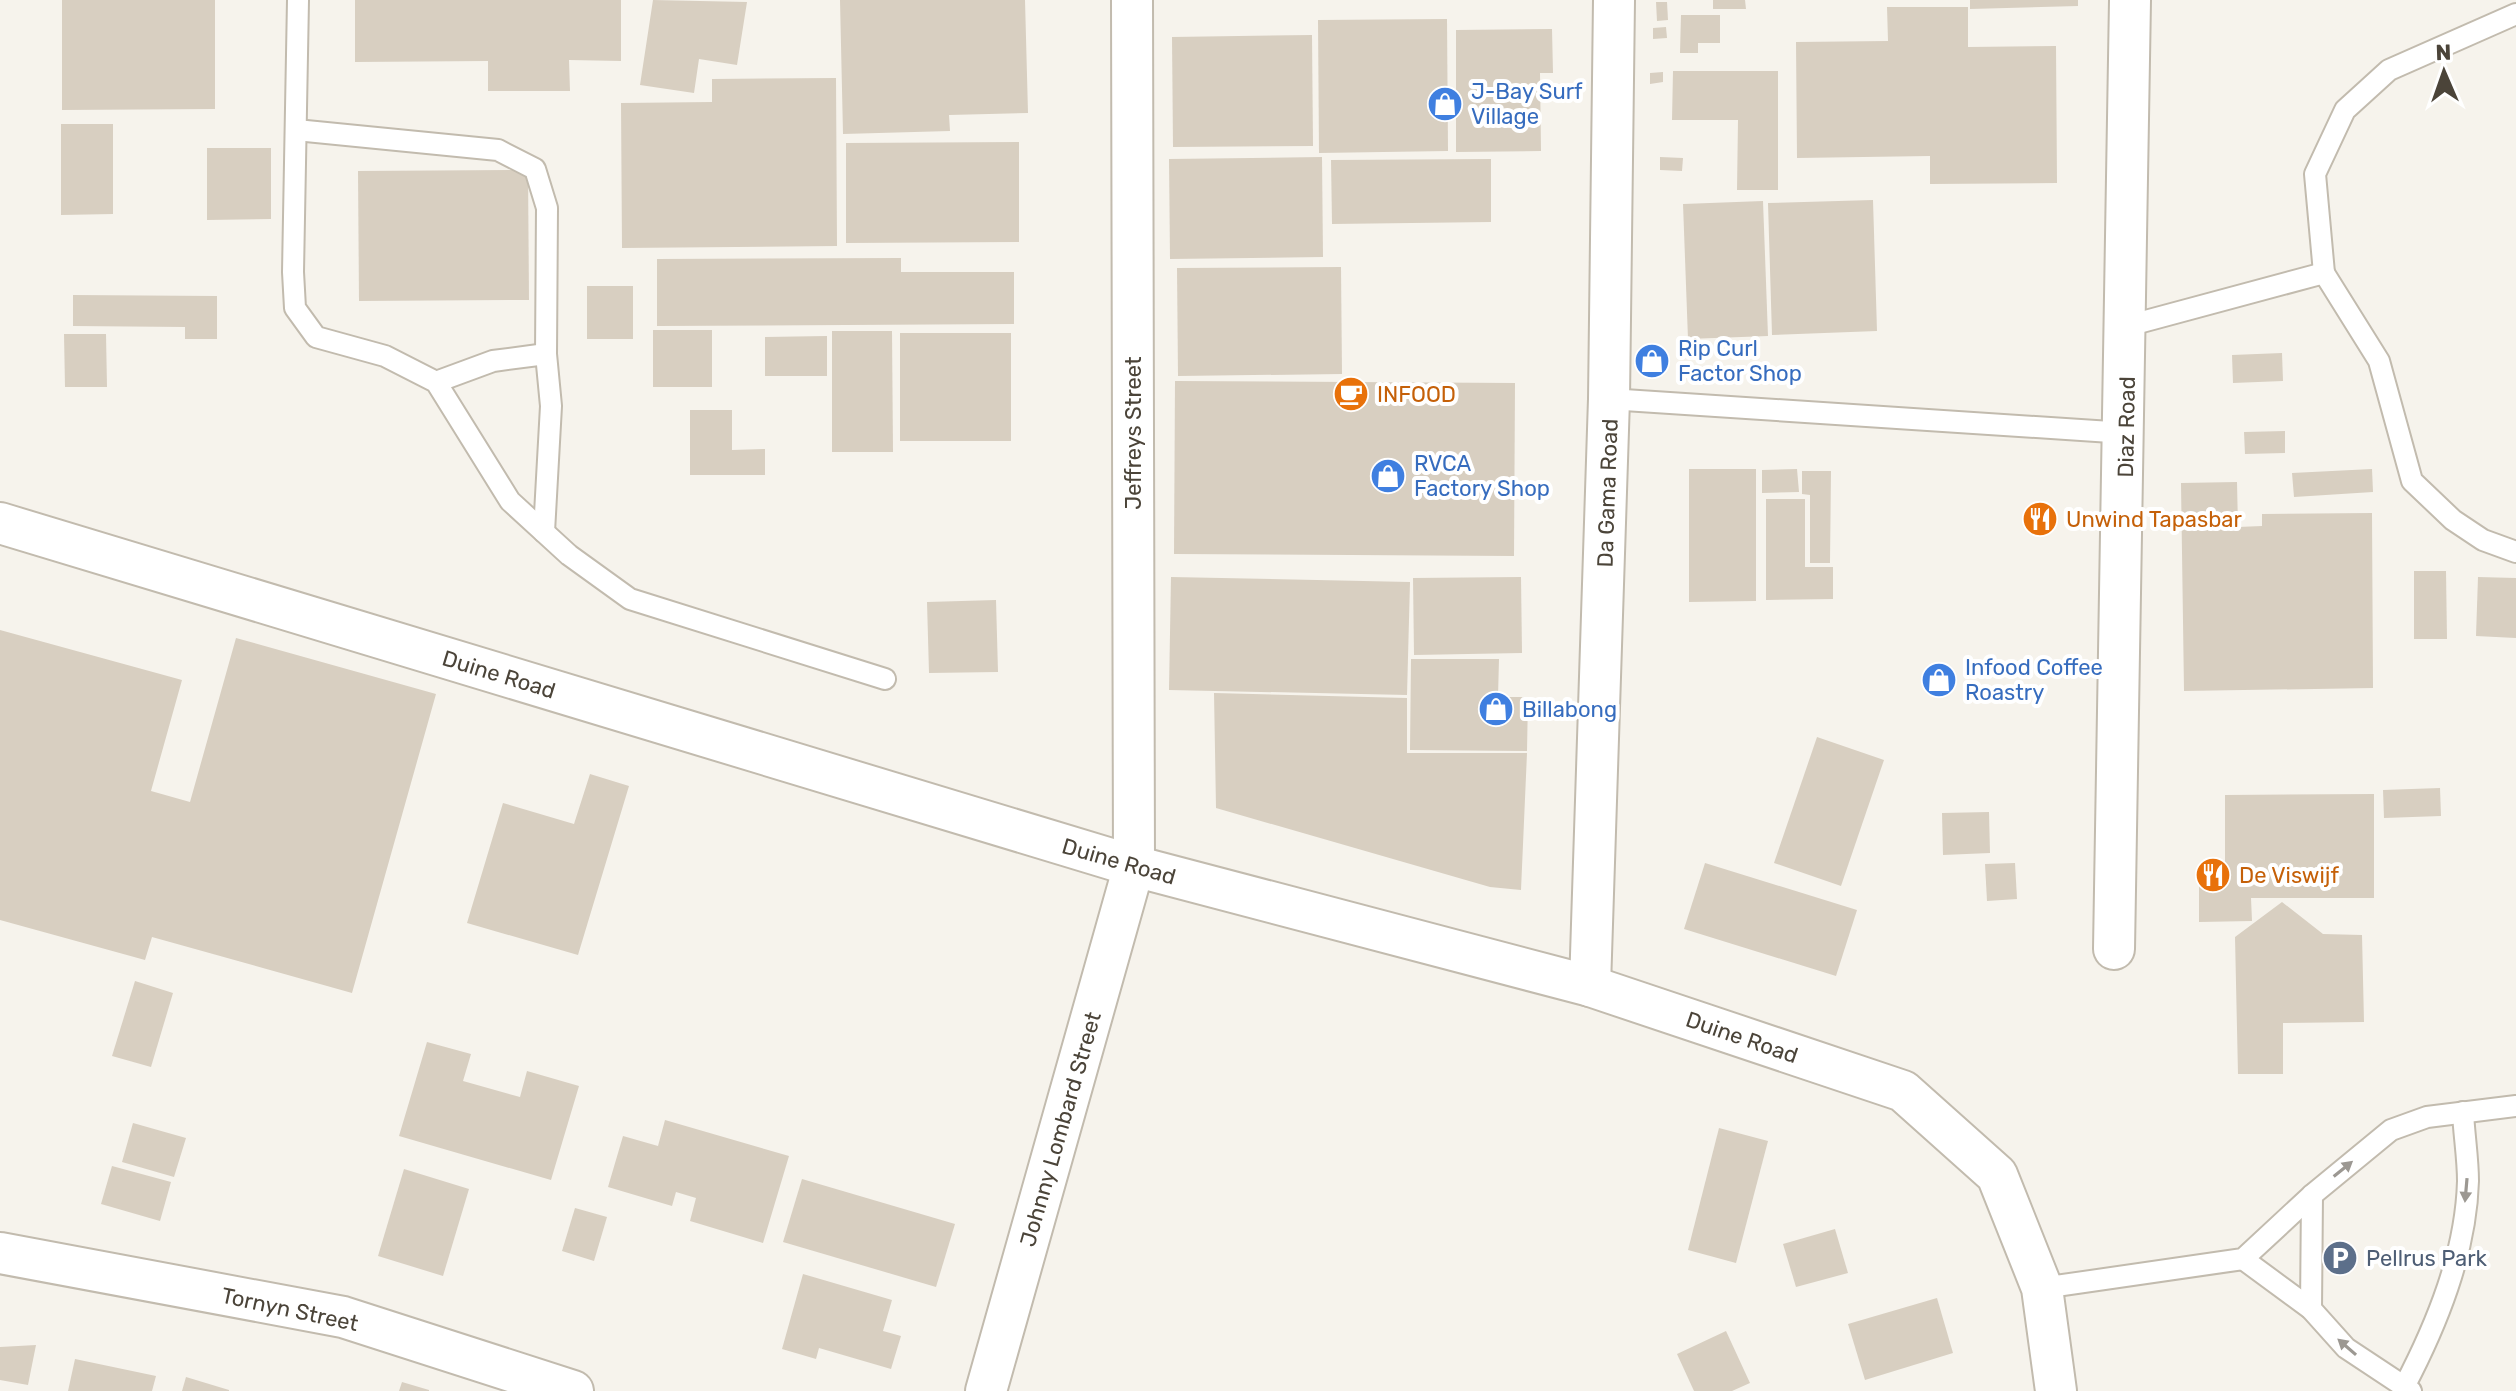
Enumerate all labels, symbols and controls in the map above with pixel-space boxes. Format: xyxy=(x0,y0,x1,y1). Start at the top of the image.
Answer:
north arrow xyxy=(2404,32,2484,112)
text: N xyxy=(2435,39,2452,66)
place label: J-Bay Surf Village xyxy=(1471,78,1583,130)
shop icon: J-Bay Surf Village xyxy=(1426,85,1464,123)
place label: Rip Curl Factor Shop xyxy=(1678,335,1802,387)
shop icon: Rip Curl Factor Shop xyxy=(1633,342,1671,380)
street label: Jeffreys Street xyxy=(1120,356,1147,510)
cafe icon: INFOOD xyxy=(1332,375,1370,413)
street label: Diaz Road xyxy=(2112,376,2141,478)
place label: INFOOD xyxy=(1377,381,1456,408)
street label: Da Gama Road xyxy=(1591,418,1624,568)
place label: RVCA Factory Shop xyxy=(1414,450,1550,502)
shop icon: RVCA Factory Shop xyxy=(1369,457,1407,495)
restaurant icon: Unwind Tapasbar xyxy=(2021,500,2059,538)
place label: Unwind Tapasbar xyxy=(2066,506,2242,533)
street label: Duine Road xyxy=(439,644,559,704)
place label: Infood Coffee Roastry xyxy=(1965,654,2103,706)
shop icon: Infood Coffee Roastry xyxy=(1920,661,1958,699)
shop icon: Billabong xyxy=(1477,690,1515,728)
place label: Billabong xyxy=(1522,696,1617,723)
street label: Duine Road xyxy=(1059,832,1179,891)
restaurant icon: De Viswijf xyxy=(2194,856,2232,894)
place label: De Viswijf xyxy=(2239,862,2339,889)
street label: Duine Road xyxy=(1682,1006,1802,1069)
street label: Johnny Lombard Street xyxy=(1014,1008,1107,1250)
one-way arrow xyxy=(2333,1161,2353,1178)
one-way arrow xyxy=(2459,1178,2472,1203)
parking icon: Pellrus Park xyxy=(2321,1239,2359,1277)
place label: Pellrus Park xyxy=(2366,1245,2488,1272)
street label: Tornyn Street xyxy=(219,1282,361,1337)
one-way arrow xyxy=(2338,1338,2357,1356)

